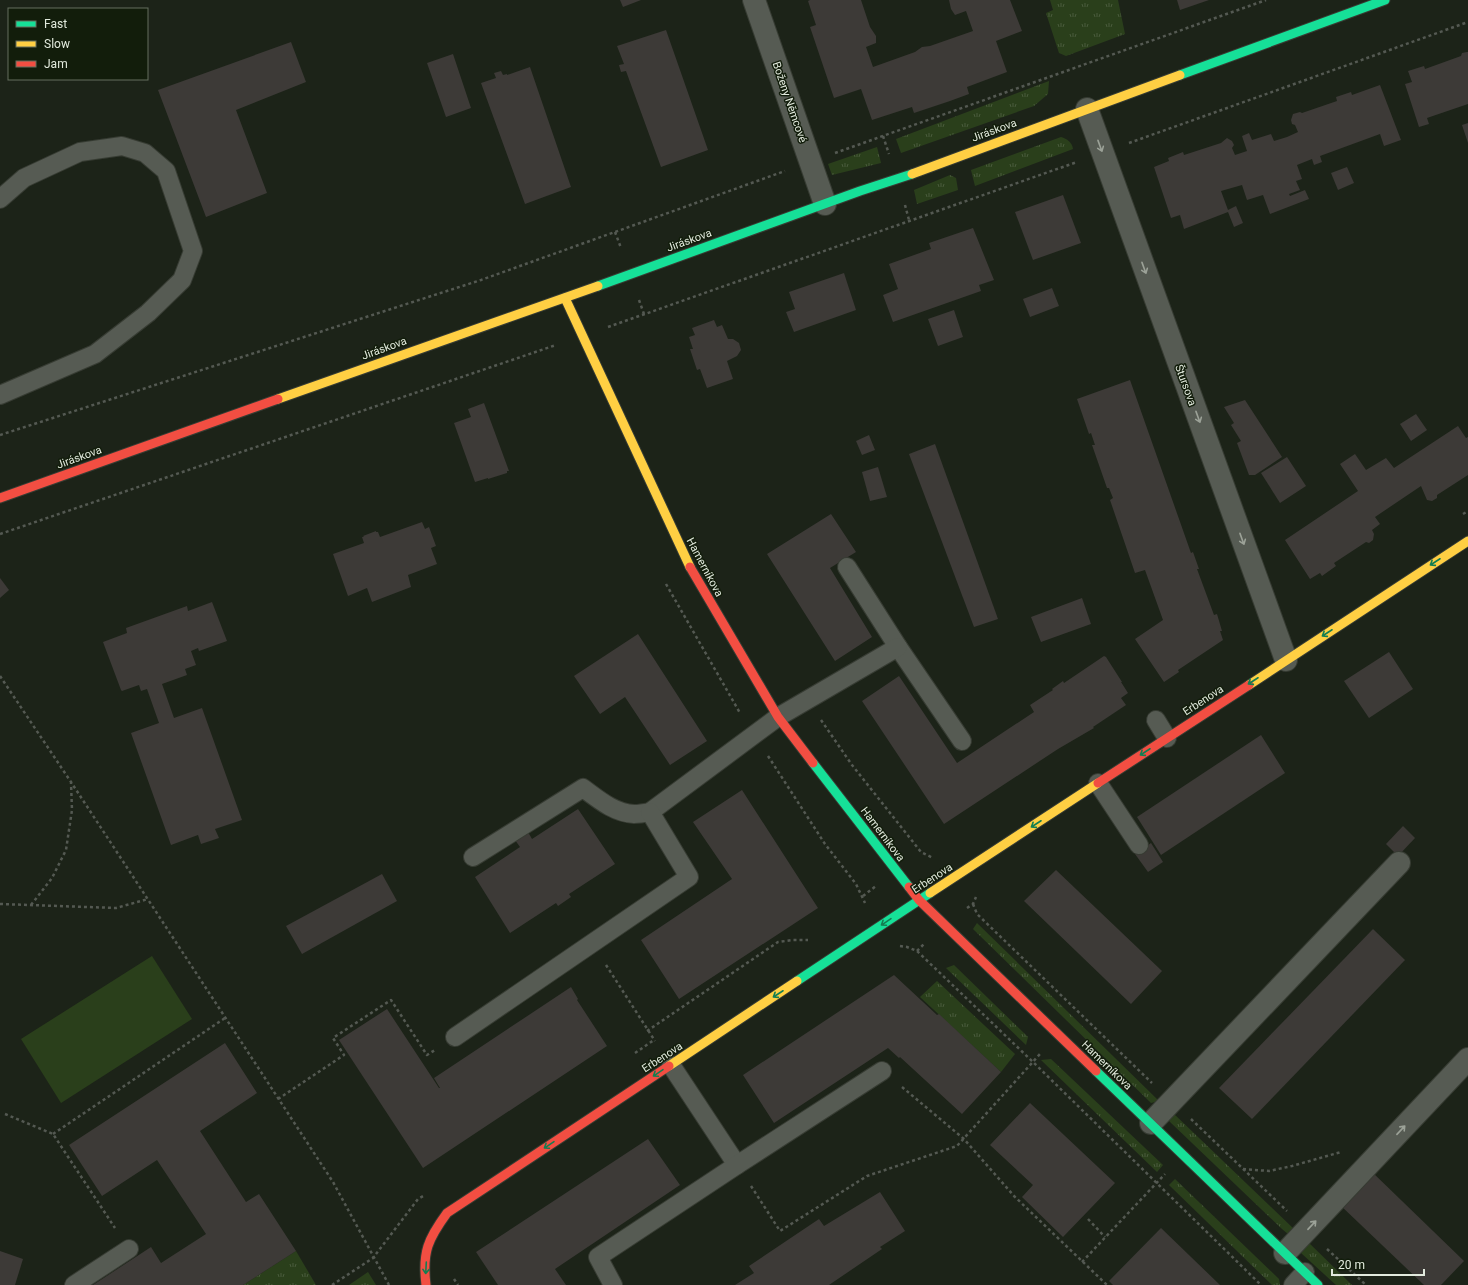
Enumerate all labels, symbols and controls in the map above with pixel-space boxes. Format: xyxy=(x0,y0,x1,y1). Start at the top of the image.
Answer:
legend xyxy=(8,8,148,80)
text: Fast xyxy=(44,17,67,31)
text: Slow xyxy=(44,37,70,51)
text: Jam xyxy=(44,57,68,71)
street label: Boženy Němcové xyxy=(770,60,810,144)
street label: Jiráskova xyxy=(970,116,1018,145)
one-way arrow xyxy=(1096,139,1104,151)
street label: Jiráskova xyxy=(665,226,713,255)
one-way arrow xyxy=(1141,261,1148,274)
street label: Jiráskova xyxy=(360,334,408,363)
street label: Štursova xyxy=(1172,363,1199,408)
one-way arrow xyxy=(1194,410,1202,422)
street label: Jiráskova xyxy=(55,443,103,472)
one-way arrow xyxy=(1239,532,1247,544)
street label: Hamerníkova xyxy=(684,536,726,599)
one-way arrow xyxy=(1430,558,1441,566)
one-way arrow xyxy=(1322,629,1333,637)
one-way arrow xyxy=(1248,677,1259,685)
street label: Erbenova xyxy=(1181,683,1226,718)
one-way arrow xyxy=(1139,749,1151,757)
street label: Hamerníkova xyxy=(858,804,907,864)
one-way arrow xyxy=(1030,820,1042,828)
street label: Erbenova xyxy=(910,861,955,896)
one-way arrow xyxy=(881,918,892,926)
one-way arrow xyxy=(773,990,784,998)
street label: Hamerníkova xyxy=(1079,1038,1134,1093)
street label: Erbenova xyxy=(640,1040,685,1075)
one-way arrow xyxy=(652,1070,664,1078)
one-way arrow xyxy=(1396,1125,1406,1135)
one-way arrow xyxy=(544,1141,555,1149)
one-way arrow xyxy=(1307,1220,1317,1230)
scale bar xyxy=(1332,1251,1424,1277)
text: 20 m xyxy=(1338,1258,1365,1272)
one-way arrow xyxy=(422,1261,429,1274)

